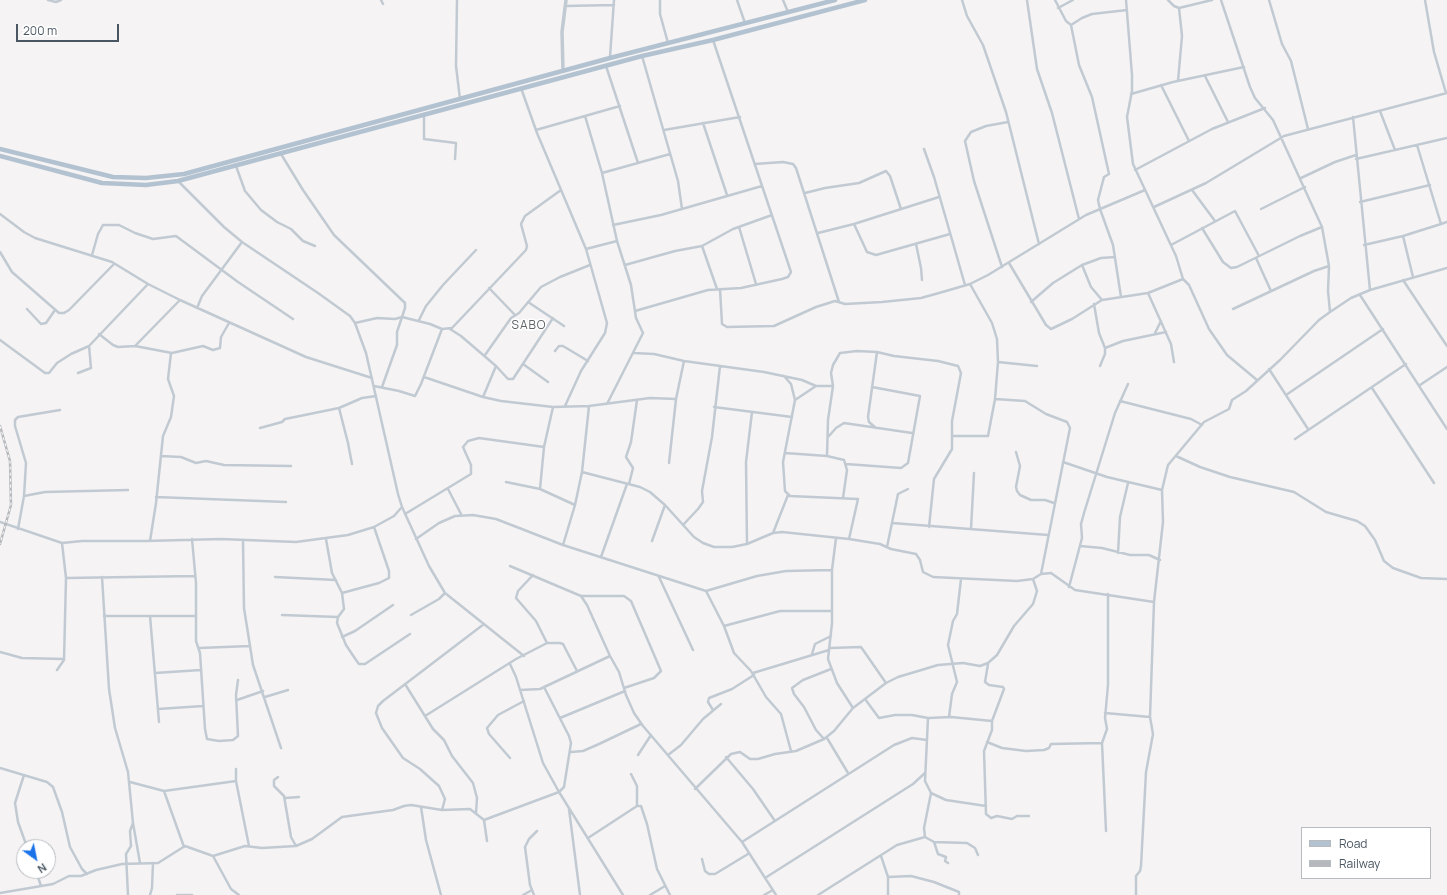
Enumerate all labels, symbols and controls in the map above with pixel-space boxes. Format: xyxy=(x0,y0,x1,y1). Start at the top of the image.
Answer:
scale bar xyxy=(18,16,121,42)
text: 200 m xyxy=(23,22,57,39)
district label: SABO xyxy=(511,319,547,333)
legend xyxy=(1301,827,1431,879)
text: Road xyxy=(1339,835,1367,852)
north arrow xyxy=(16,839,56,879)
text: Railway xyxy=(1339,855,1380,872)
text: N xyxy=(35,860,50,877)

